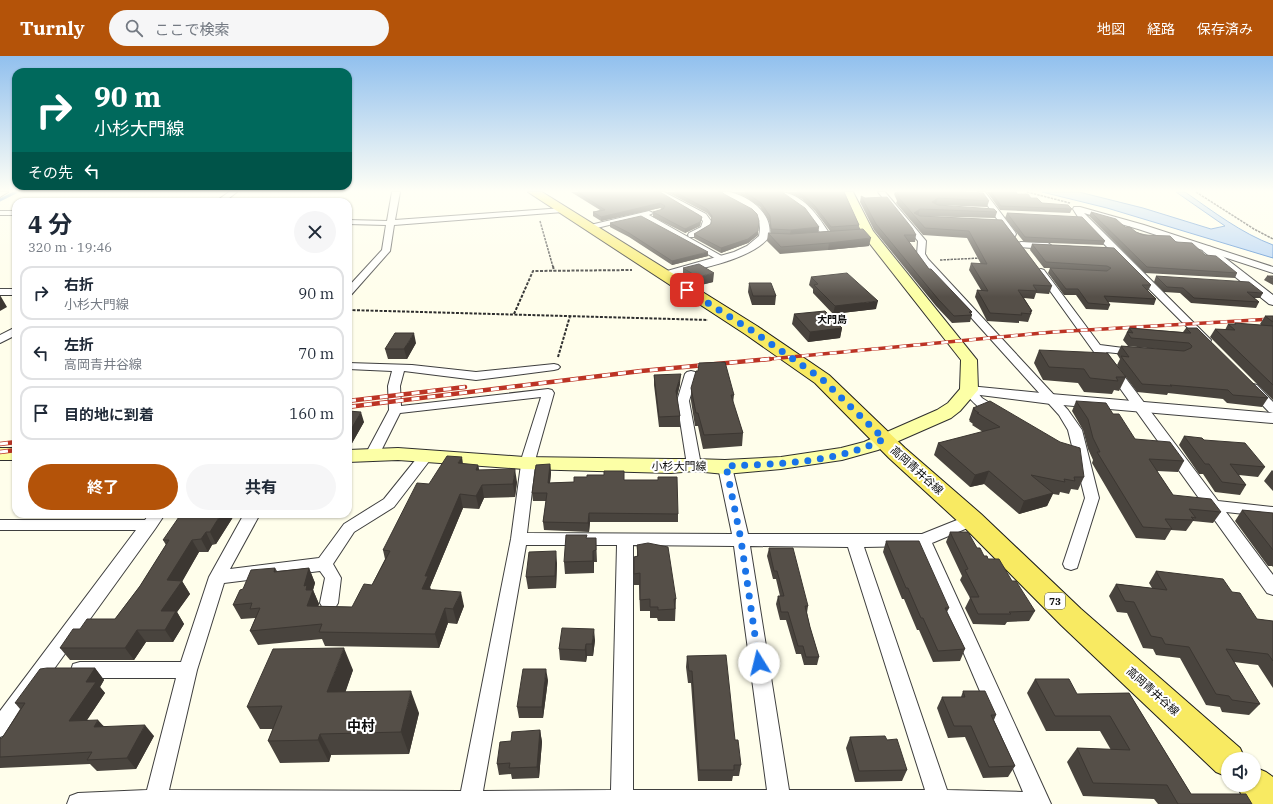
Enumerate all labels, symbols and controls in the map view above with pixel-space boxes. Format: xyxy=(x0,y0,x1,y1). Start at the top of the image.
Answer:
search box xyxy=(109,10,389,46)
text: Turnly xyxy=(20,16,85,40)
icon: search xyxy=(123,17,145,39)
text: ここで検索 xyxy=(155,20,230,39)
text: 地図 xyxy=(1097,20,1125,38)
text: 経路 xyxy=(1147,20,1175,38)
text: 保存済み xyxy=(1197,20,1253,38)
text: 90 m xyxy=(94,78,161,115)
icon: right xyxy=(28,84,80,136)
text: 小杉大門線 xyxy=(94,117,184,140)
icon: left xyxy=(81,160,103,182)
text: その先 xyxy=(28,163,73,182)
text: 4 分 xyxy=(28,208,72,240)
button: close xyxy=(294,211,336,253)
text: 320 m · 19:46 xyxy=(28,239,112,256)
pin xyxy=(670,273,704,307)
text: 右折 xyxy=(64,275,94,294)
icon: arrive xyxy=(676,279,698,301)
icon: right xyxy=(30,282,52,304)
text: 90 m xyxy=(298,284,334,303)
text: 小杉大門線 xyxy=(64,296,129,313)
district label: 大門島 xyxy=(817,313,847,326)
text: 左折 xyxy=(64,335,94,354)
icon: left xyxy=(30,342,52,364)
text: 70 m xyxy=(298,344,334,363)
text: 高岡青井谷線 xyxy=(64,356,142,373)
icon: arrive xyxy=(30,402,52,424)
text: 160 m xyxy=(289,404,334,423)
text: 目的地に到着 xyxy=(64,405,154,424)
street label: 高岡青井谷線 xyxy=(888,443,946,497)
street label: 小杉大門線 xyxy=(652,459,707,473)
button: 終了 xyxy=(28,464,178,510)
button: 共有 xyxy=(186,464,336,510)
road number: 73 xyxy=(1045,593,1065,609)
position arrow xyxy=(738,642,780,684)
street label: 高岡青井谷線 xyxy=(1124,664,1182,718)
district label: 中村 xyxy=(347,717,375,735)
map controls xyxy=(1221,752,1261,792)
button: sound xyxy=(1221,752,1261,792)

